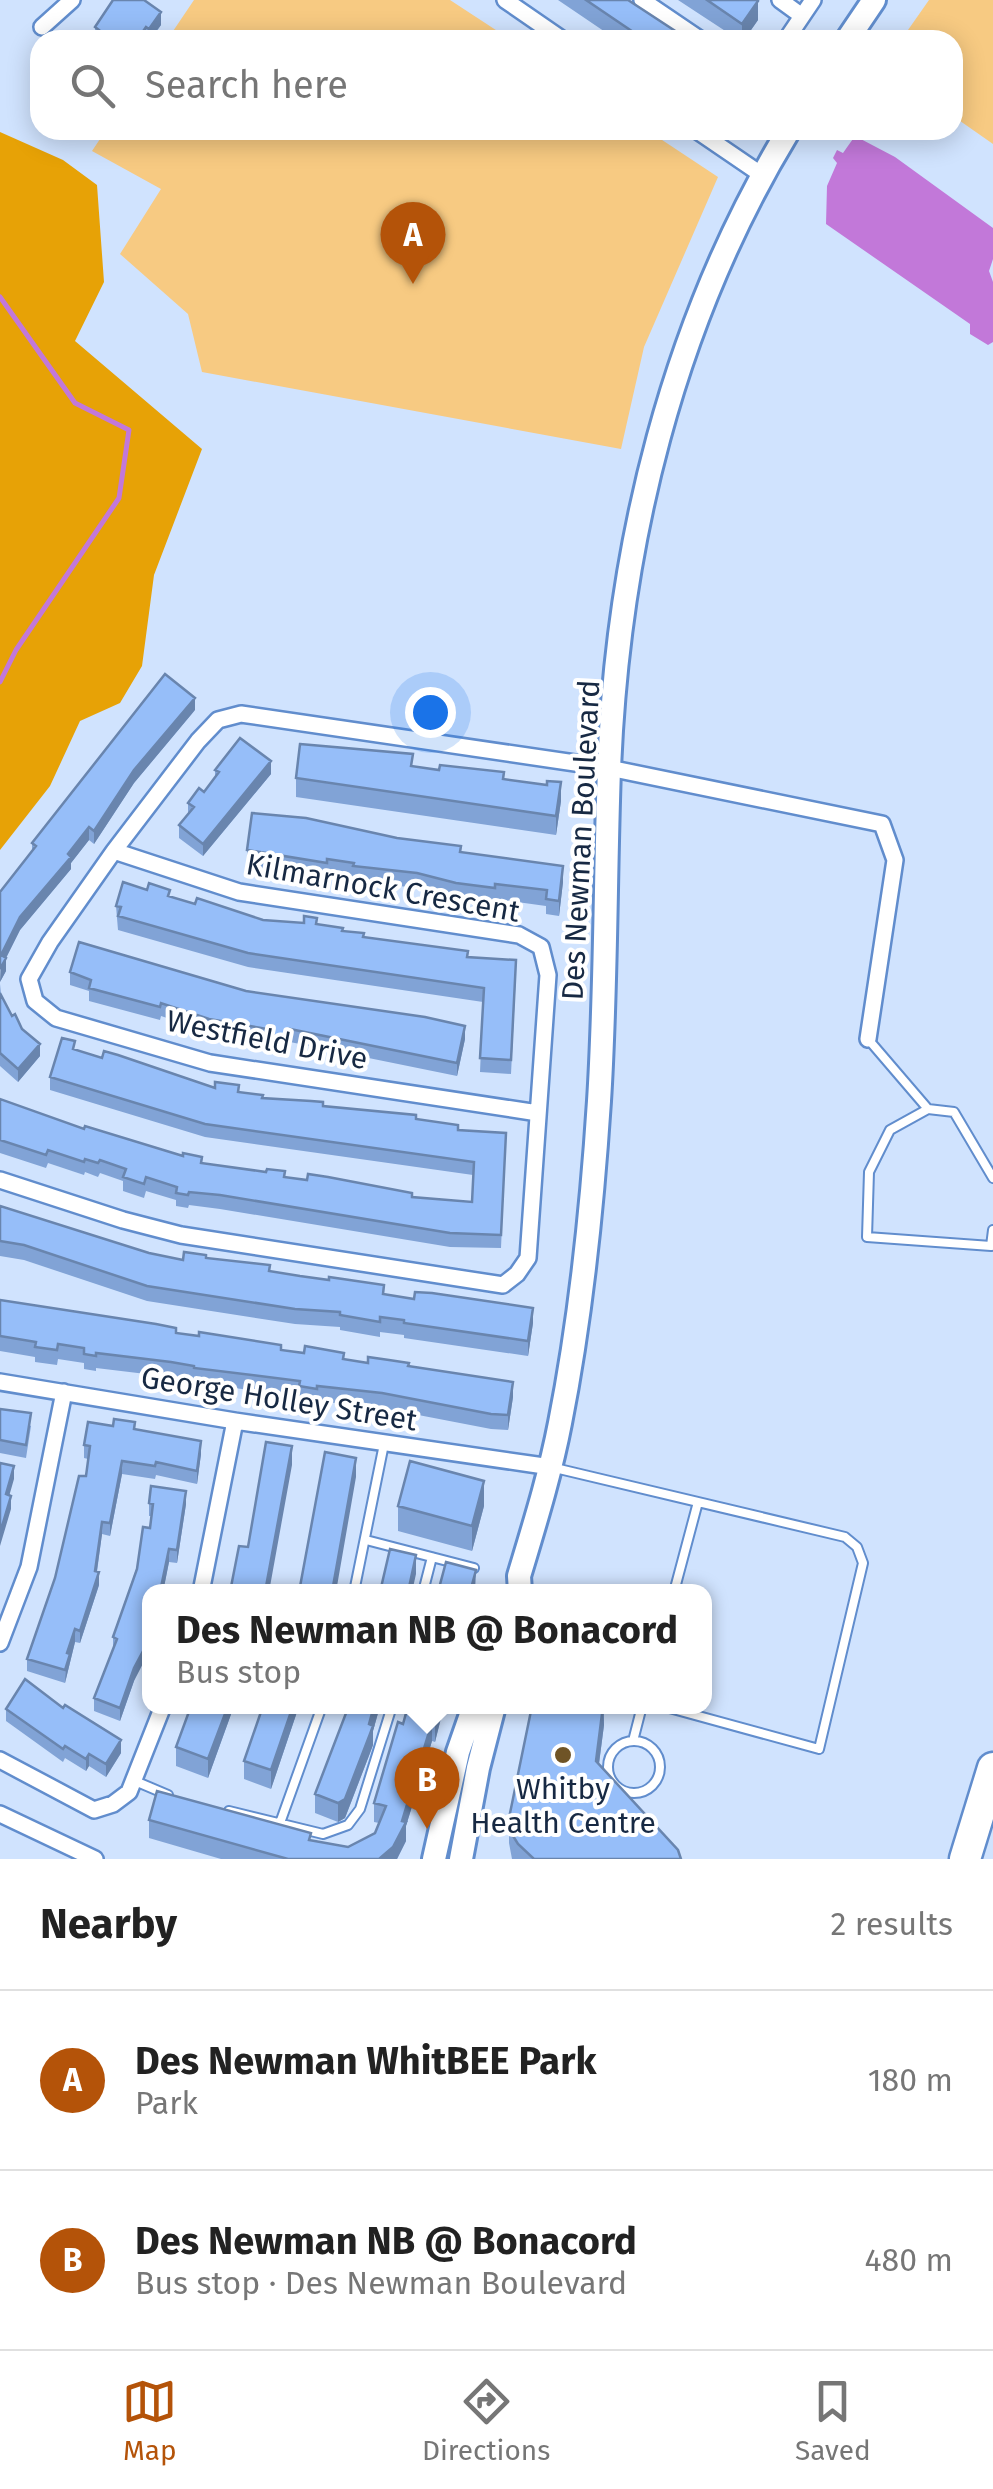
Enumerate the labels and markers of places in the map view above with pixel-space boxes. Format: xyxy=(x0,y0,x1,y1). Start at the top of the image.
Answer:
pin: A xyxy=(380,202,446,284)
marker: Whitby Health Centre xyxy=(552,1744,574,1766)
pin: B xyxy=(394,1746,460,1829)
place label: Whitby Health Centre xyxy=(470,1771,656,1841)

